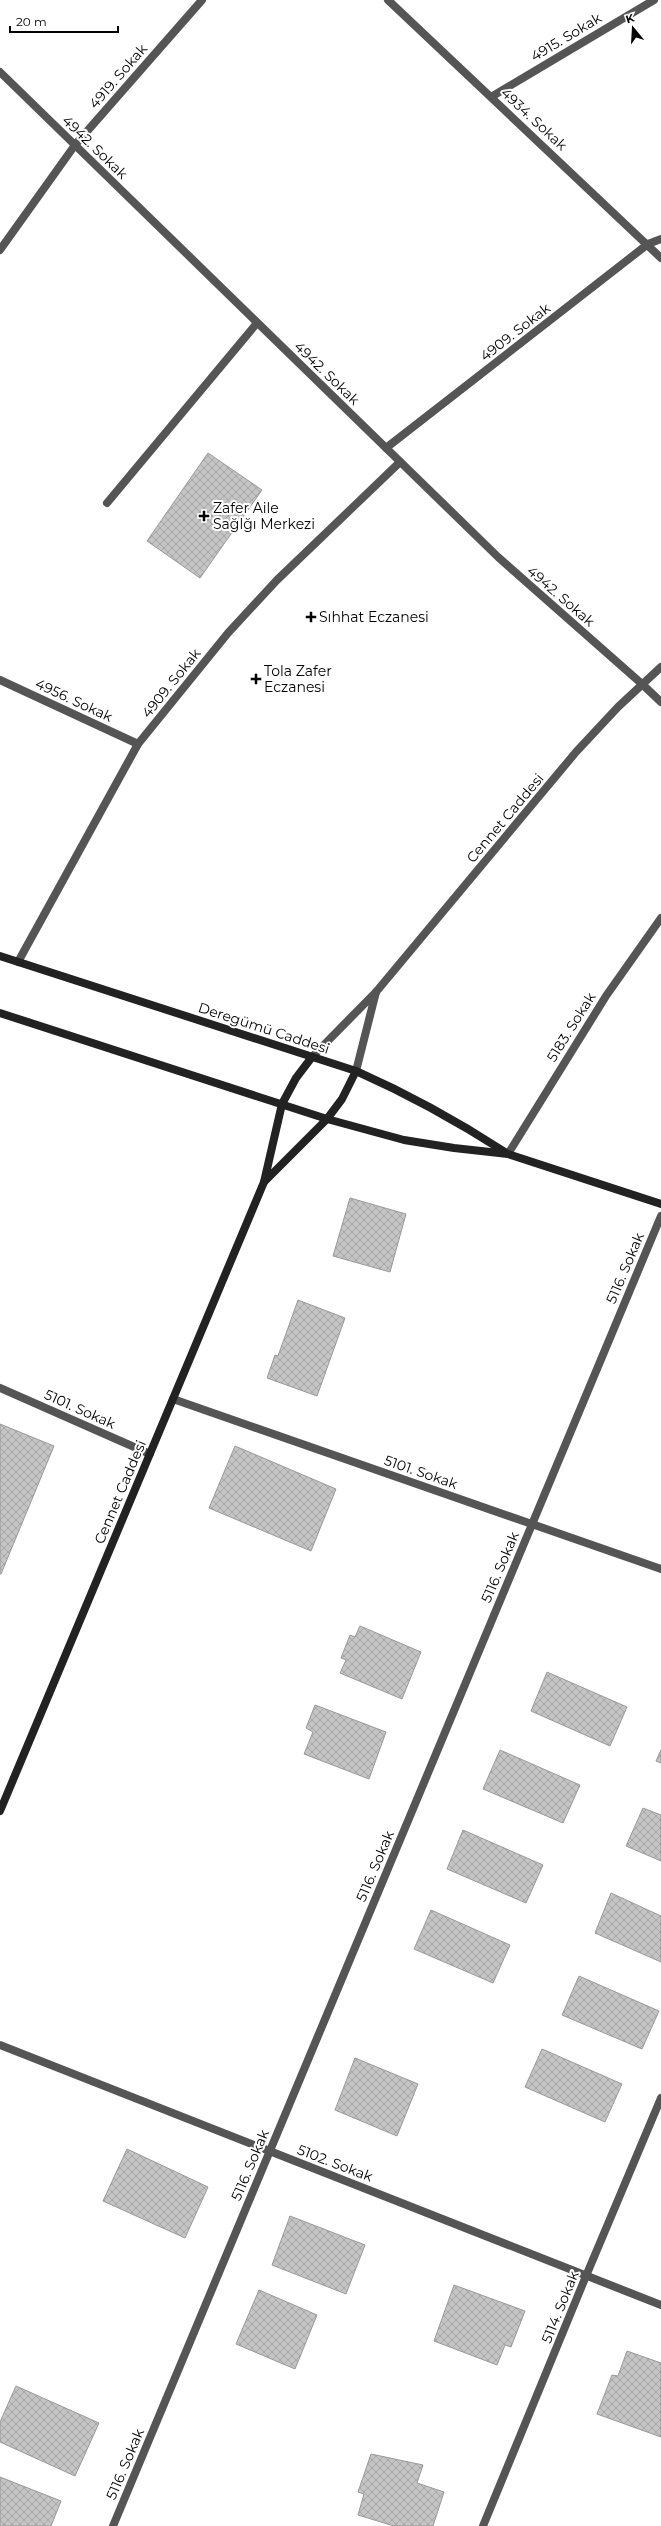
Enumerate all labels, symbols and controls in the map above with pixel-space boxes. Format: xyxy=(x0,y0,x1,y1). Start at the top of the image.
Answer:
scale bar xyxy=(10,8,118,34)
street label: 4915. Sokak xyxy=(527,8,605,65)
north arrow xyxy=(613,8,653,48)
text: K xyxy=(624,10,637,26)
text: 20 m xyxy=(16,14,47,29)
street label: 4919. Sokak xyxy=(85,39,151,112)
street label: 4934. Sokak xyxy=(497,84,571,155)
street label: 4942. Sokak xyxy=(59,111,132,183)
street label: 4909. Sokak xyxy=(476,299,554,365)
street label: 4942. Sokak xyxy=(291,337,364,409)
place label: Zafer Aile Sağlğı Merkezi xyxy=(213,499,315,533)
marker: Zafer Aile Sağlğı Merkezi xyxy=(198,510,210,522)
street label: 4942. Sokak xyxy=(523,562,599,631)
place label: Sıhhat Eczanesi xyxy=(319,608,429,626)
marker: Sıhhat Eczanesi xyxy=(306,612,316,622)
street label: 4909. Sokak xyxy=(138,644,205,721)
place label: Tola Zafer Eczanesi xyxy=(264,662,332,696)
street label: 4956. Sokak xyxy=(33,674,116,726)
marker: Tola Zafer Eczanesi xyxy=(251,674,261,684)
street label: Cennet Caddesi xyxy=(462,770,548,866)
street label: 5183. Sokak xyxy=(543,988,600,1065)
street label: Deregümü Caddesi xyxy=(196,998,332,1058)
street label: 5116. Sokak xyxy=(602,1229,648,1306)
street label: 5101. Sokak xyxy=(42,1385,119,1433)
street label: Cennet Caddesi xyxy=(90,1437,150,1547)
street label: 5101. Sokak xyxy=(382,1451,461,1493)
street label: 5116. Sokak xyxy=(477,1528,523,1605)
street label: 5116. Sokak xyxy=(352,1827,398,1904)
street label: 5116. Sokak xyxy=(227,2126,273,2203)
street label: 5102. Sokak xyxy=(295,2140,376,2186)
street label: 5114. Sokak xyxy=(537,2268,583,2346)
street label: 5116. Sokak xyxy=(102,2425,148,2502)

